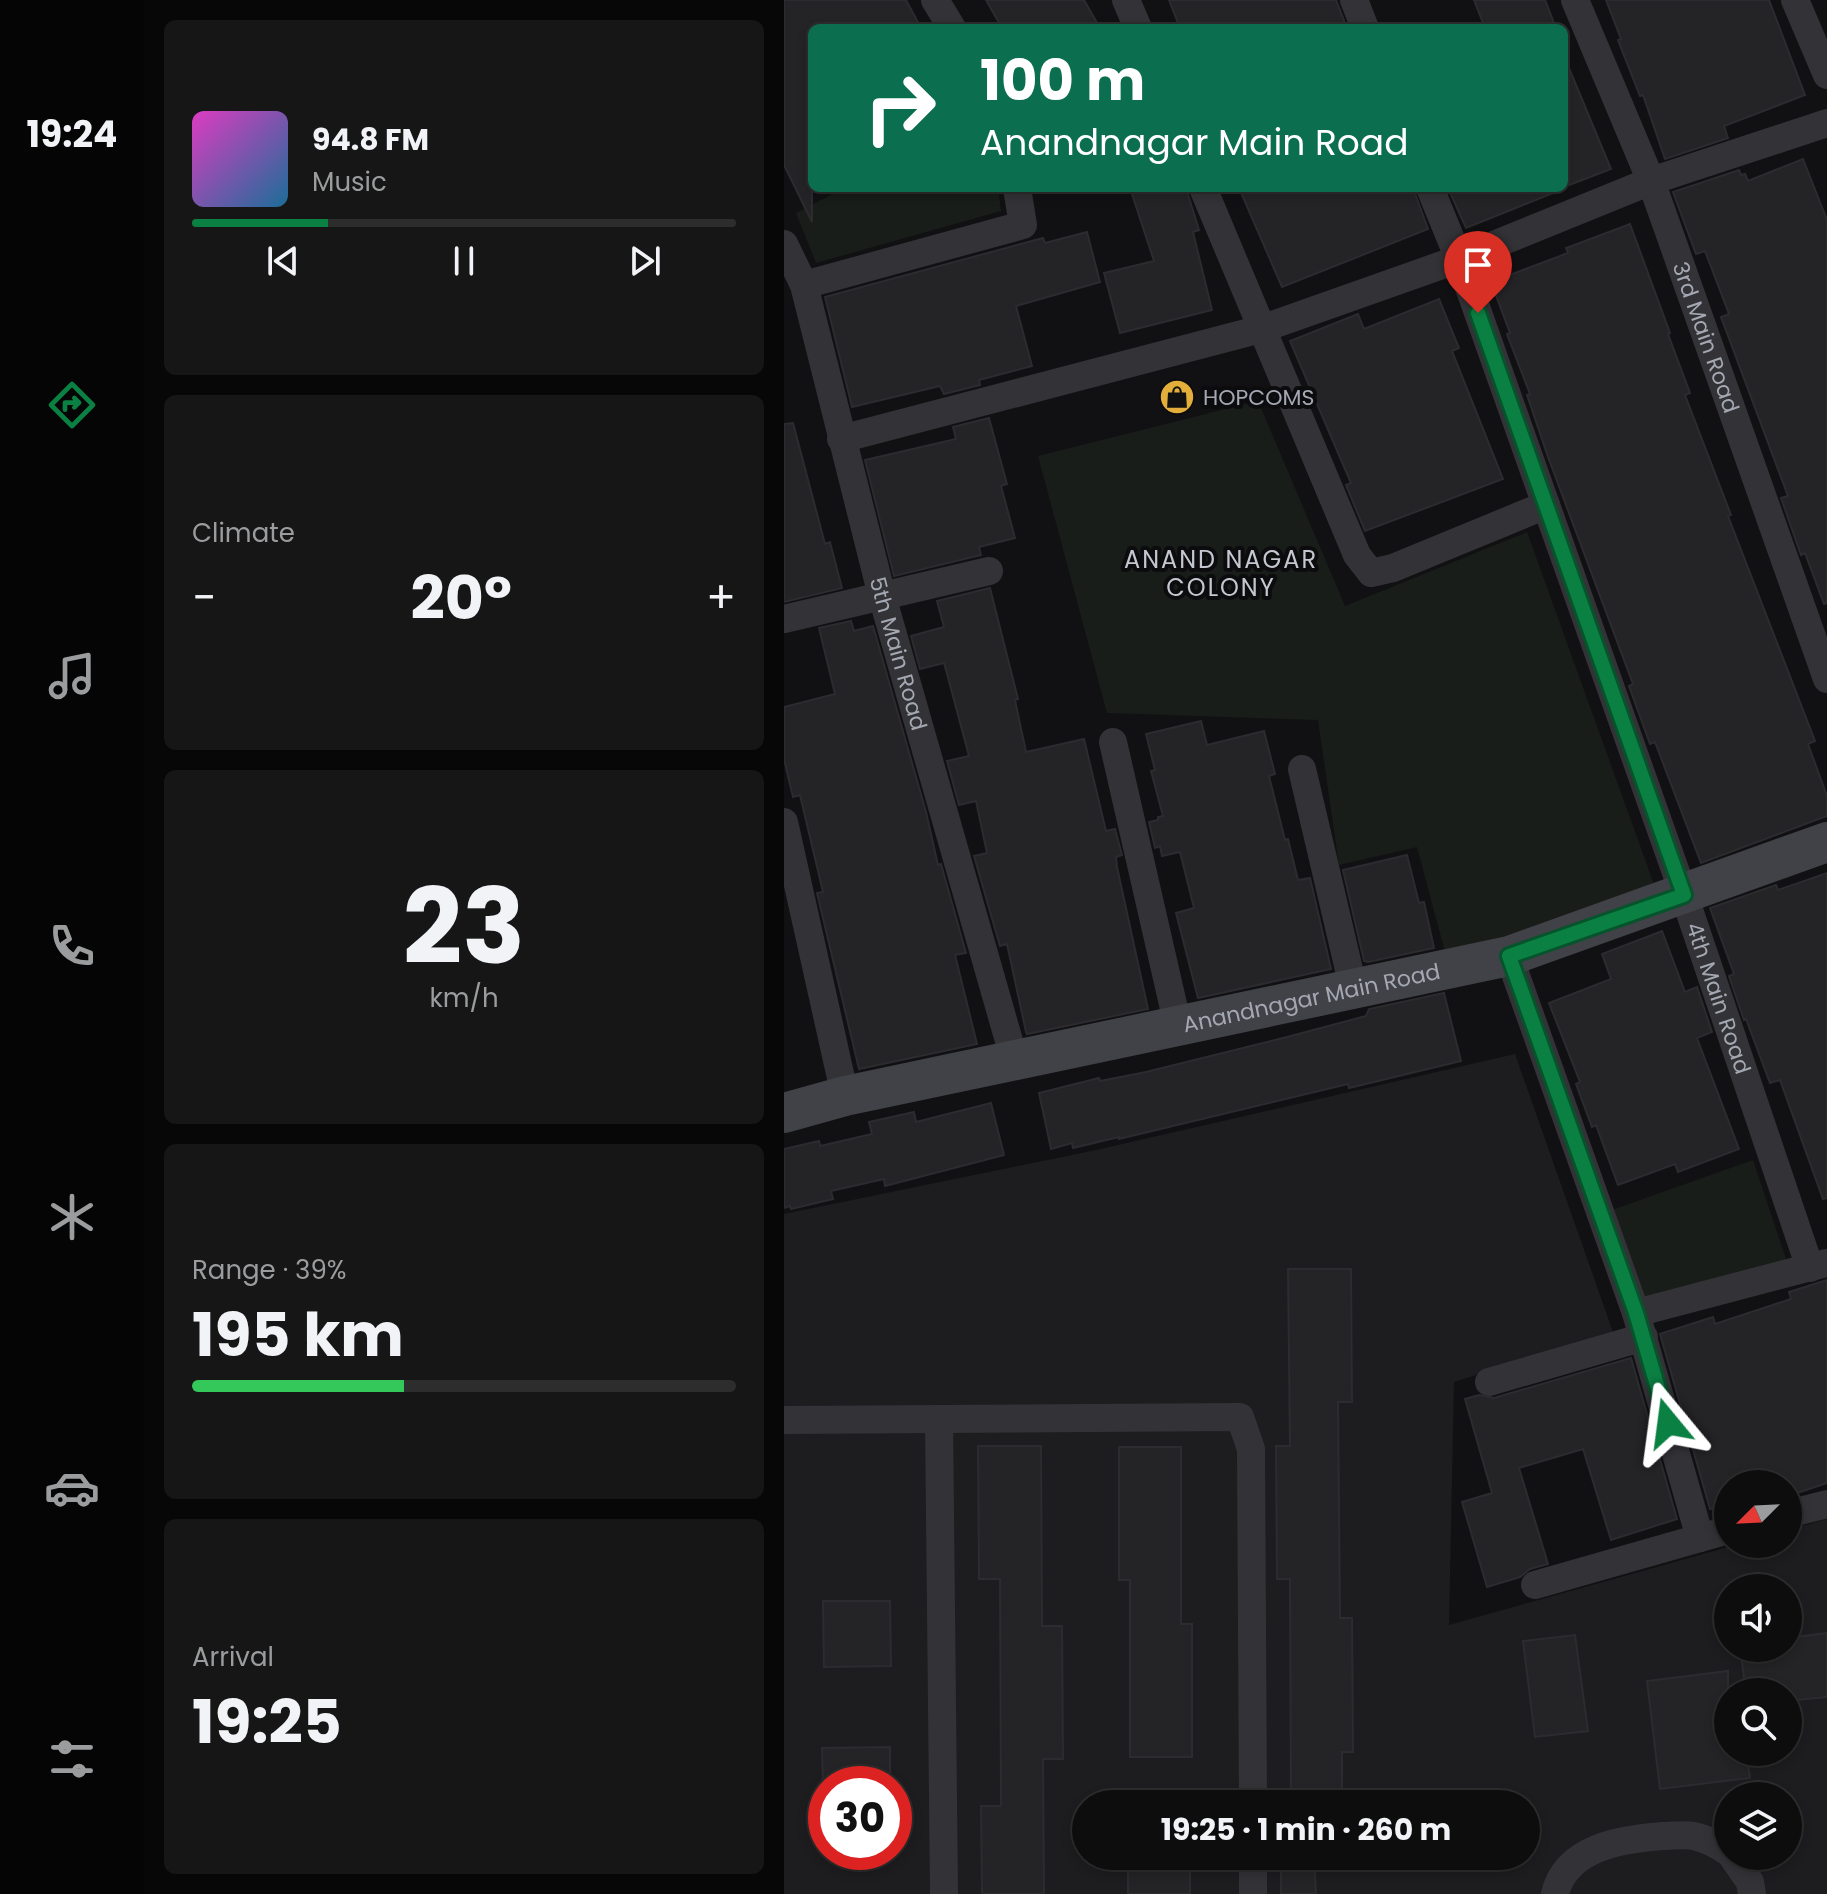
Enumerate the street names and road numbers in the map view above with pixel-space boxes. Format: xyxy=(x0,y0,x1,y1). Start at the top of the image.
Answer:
street label: 3rd Main Road xyxy=(1665,258,1747,417)
street label: 5th Main Road xyxy=(862,574,935,734)
street label: 4th Main Road xyxy=(1678,918,1758,1078)
street label: Anandnagar Main Road xyxy=(1180,956,1443,1040)

